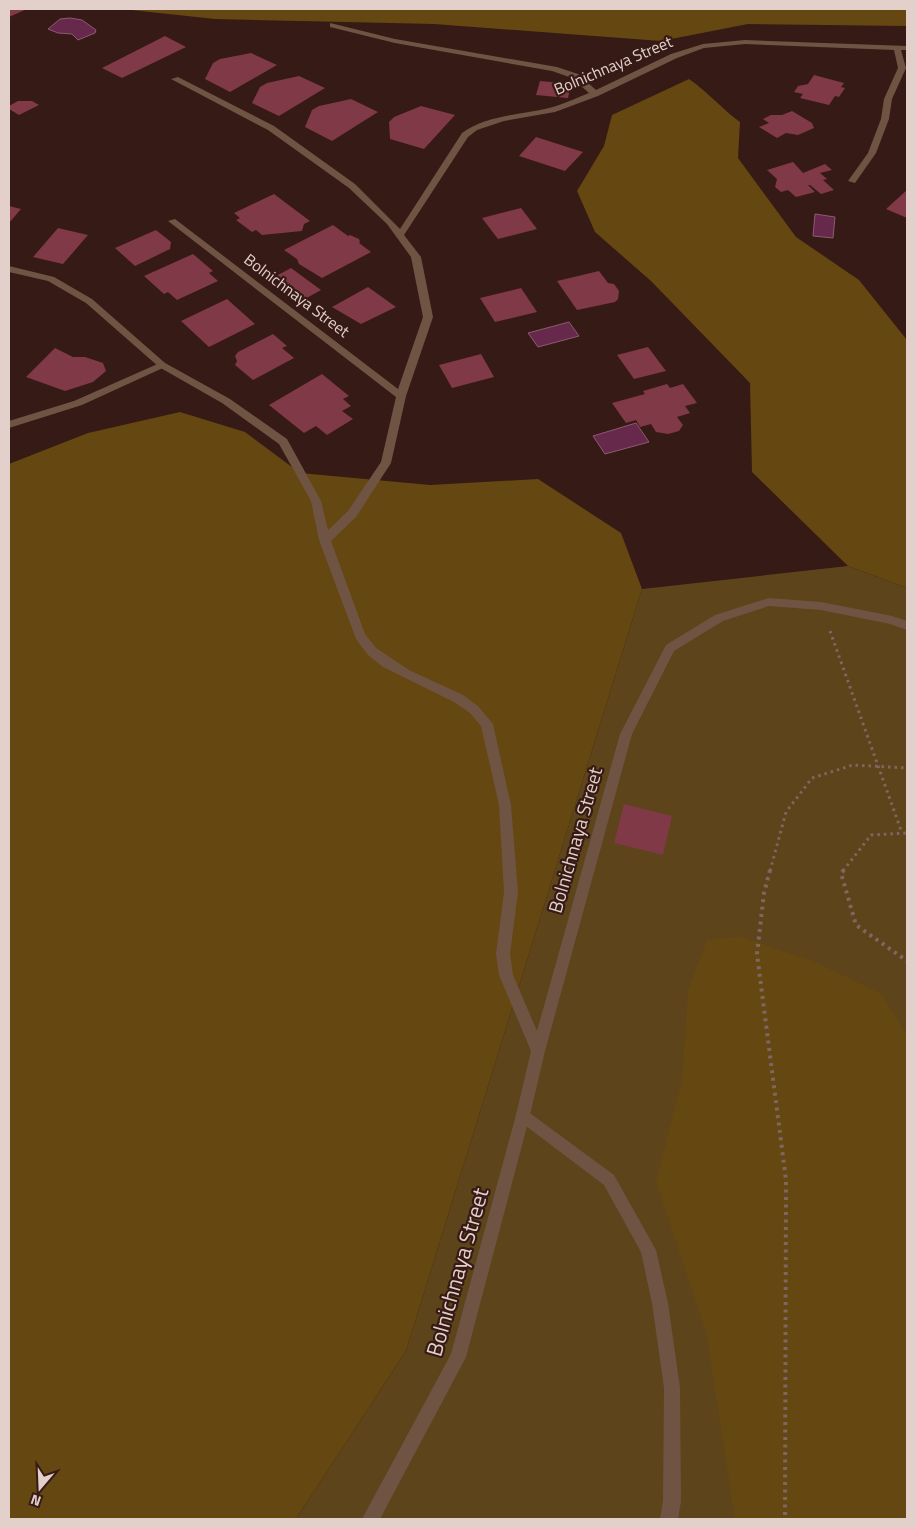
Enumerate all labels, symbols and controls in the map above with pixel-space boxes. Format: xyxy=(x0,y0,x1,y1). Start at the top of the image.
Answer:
street label: Bolnichnaya Street xyxy=(550,29,676,101)
street label: Bolnichnaya Street xyxy=(239,247,355,343)
street label: Bolnichnaya Street xyxy=(540,763,609,916)
street label: Bolnichnaya Street xyxy=(417,1183,497,1360)
north arrow xyxy=(15,1463,65,1513)
text: N xyxy=(28,1489,44,1512)

